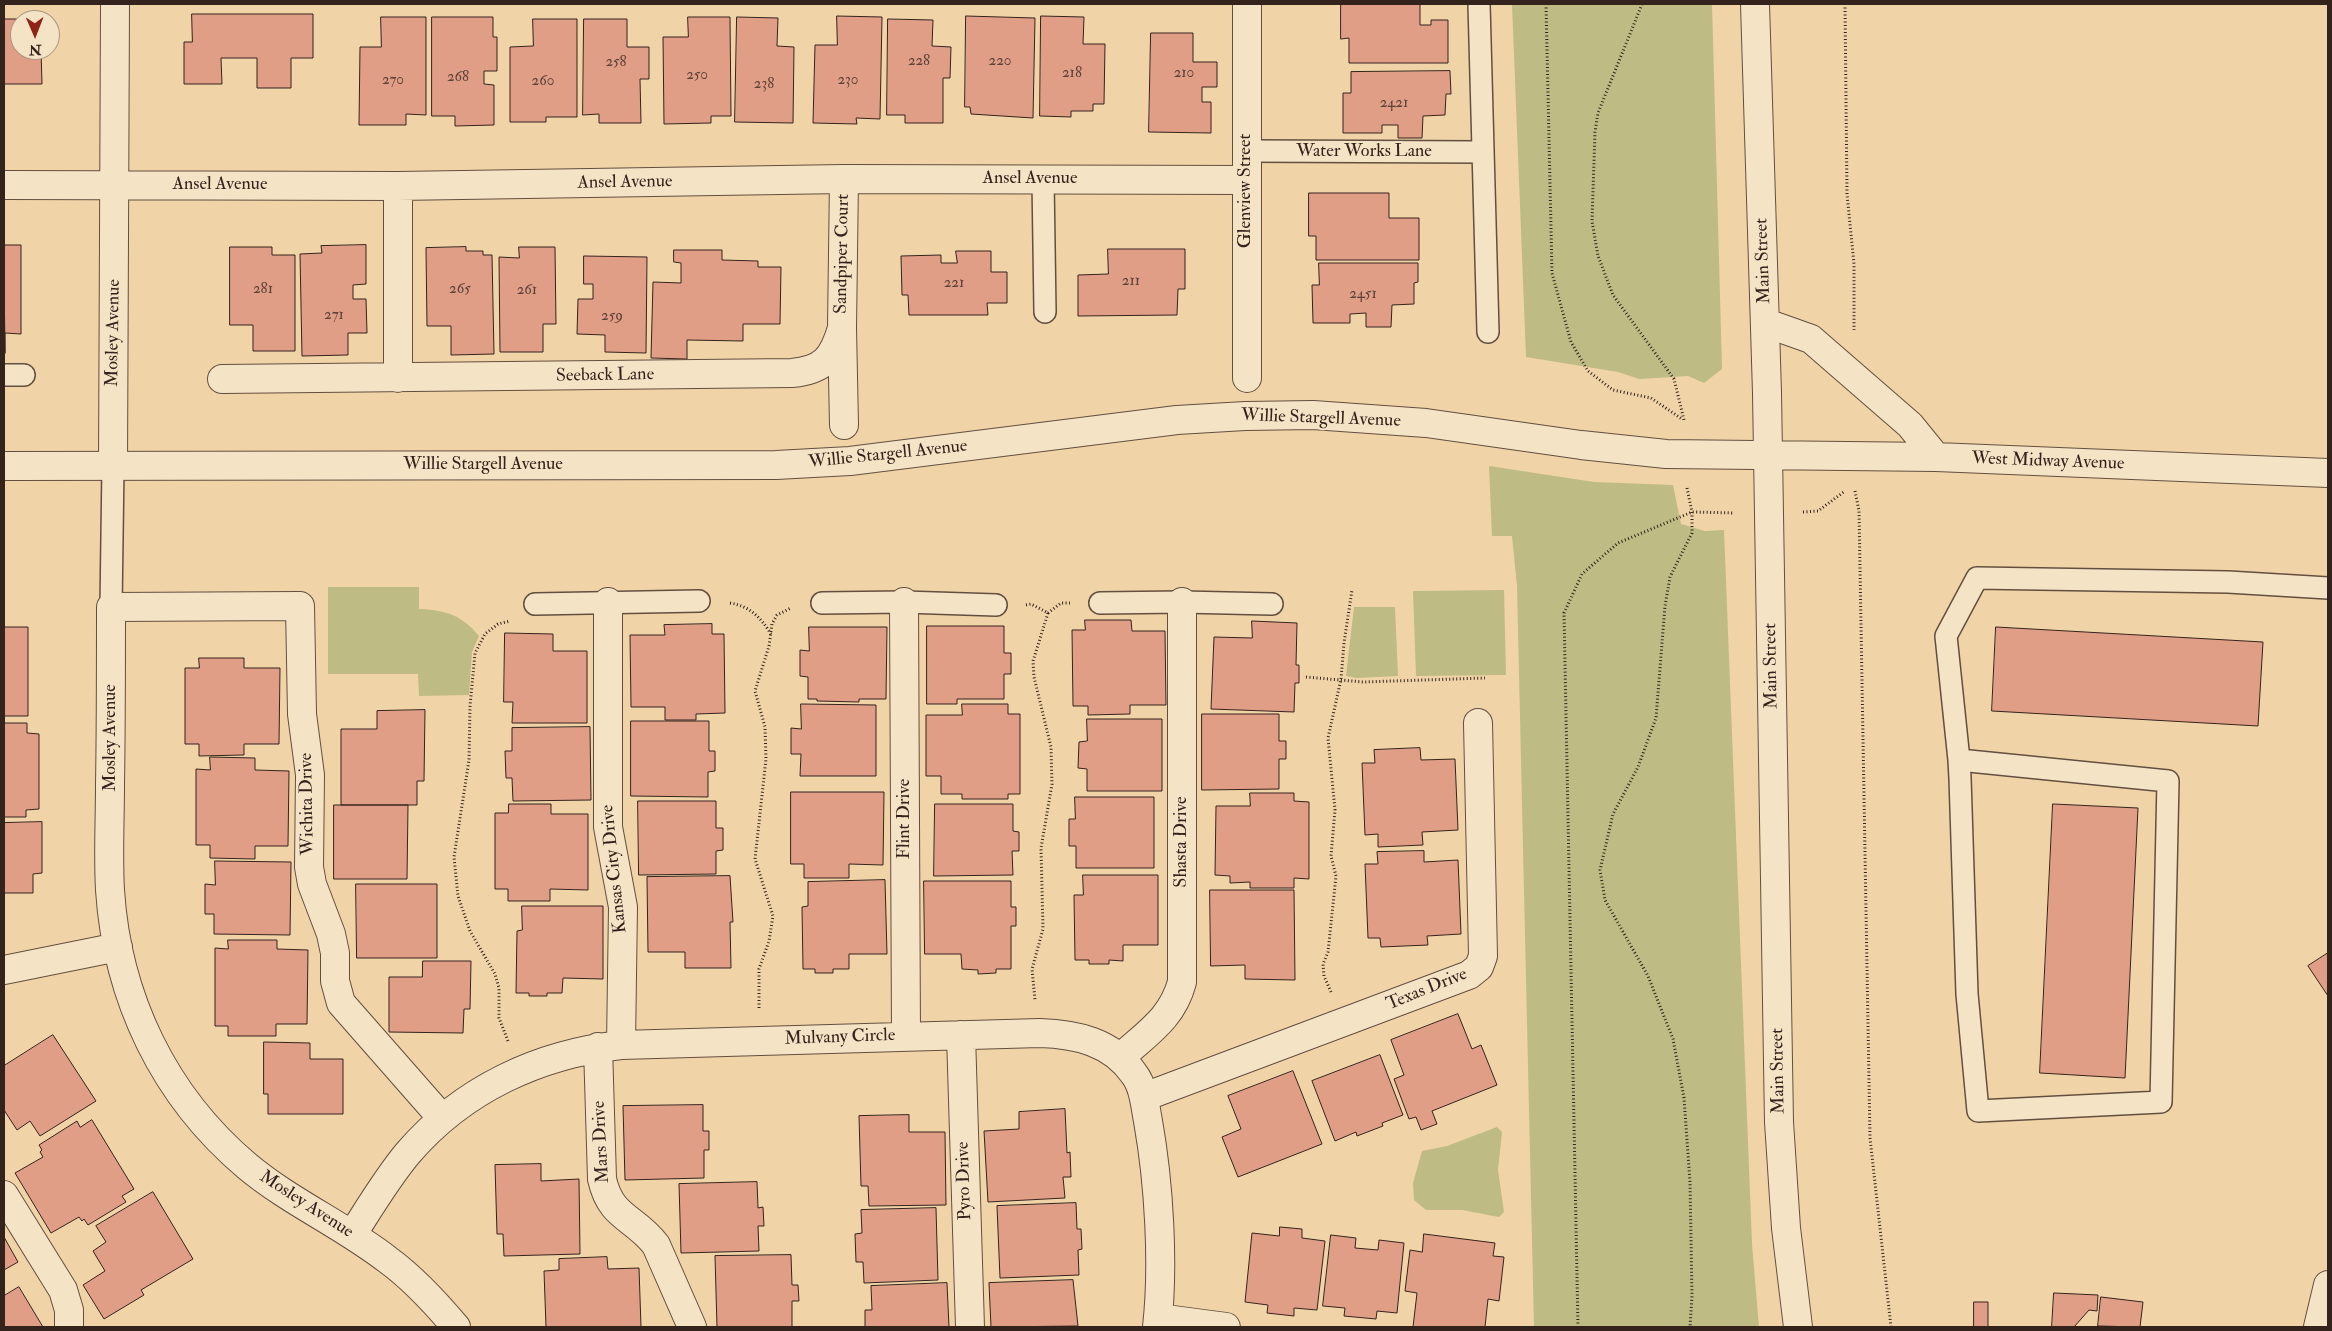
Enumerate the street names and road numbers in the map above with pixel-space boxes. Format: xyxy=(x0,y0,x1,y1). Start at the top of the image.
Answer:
street label: Glenview Street xyxy=(1235,134,1257,248)
street label: Water Works Lane xyxy=(1296,141,1432,163)
street label: Ansel Avenue xyxy=(983,168,1077,190)
street label: Ansel Avenue xyxy=(577,171,673,195)
street label: Ansel Avenue xyxy=(173,174,267,196)
street label: Sandpiper Court xyxy=(831,194,855,314)
street label: Main Street xyxy=(1752,218,1776,304)
street label: Mosley Avenue xyxy=(102,279,126,387)
street label: Seeback Lane xyxy=(556,364,654,388)
street label: Willie Stargell Avenue xyxy=(1241,405,1401,433)
street label: Willie Stargell Avenue xyxy=(807,436,969,474)
street label: West Midway Avenue xyxy=(1971,449,2125,475)
street label: Willie Stargell Avenue xyxy=(403,454,563,476)
street label: Main Street xyxy=(1760,623,1784,709)
street label: Mosley Avenue xyxy=(100,684,122,792)
street label: Wichita Drive xyxy=(296,753,320,855)
street label: Flint Drive xyxy=(894,779,916,859)
street label: Shasta Drive xyxy=(1171,796,1193,888)
street label: Kansas City Drive xyxy=(598,804,632,934)
street label: Texas Drive xyxy=(1383,964,1471,1016)
street label: Mulvany Circle xyxy=(784,1025,896,1051)
street label: Main Street xyxy=(1767,1028,1791,1114)
street label: Mars Drive xyxy=(589,1100,615,1184)
street label: Pyro Drive xyxy=(953,1141,977,1221)
street label: Mosley Avenue xyxy=(255,1167,357,1243)

